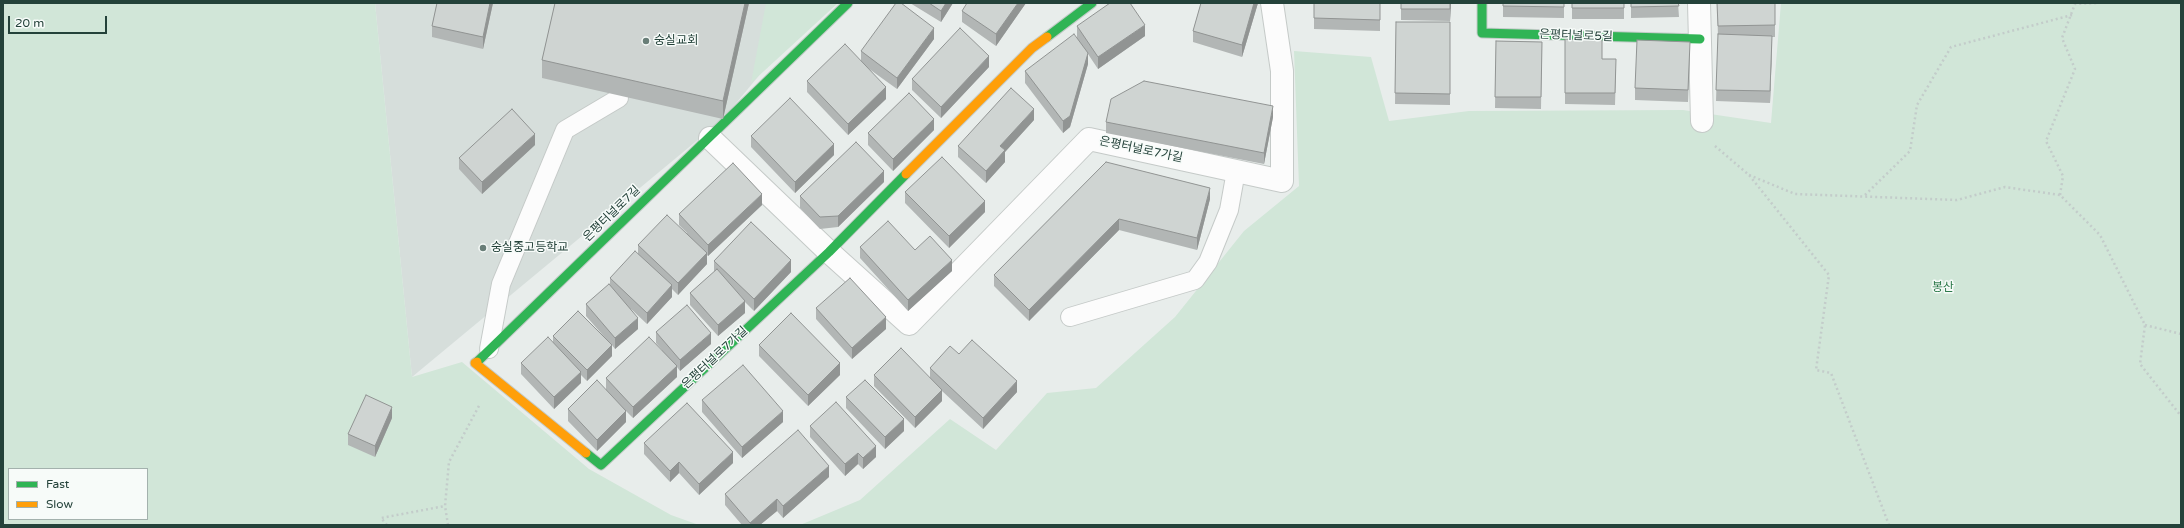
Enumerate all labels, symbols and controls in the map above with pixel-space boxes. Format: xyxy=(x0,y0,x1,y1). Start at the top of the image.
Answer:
scale bar xyxy=(10,8,109,34)
text: 20 m xyxy=(15,16,44,30)
street label: 은평터널로5길 xyxy=(1539,28,1613,44)
place label: 숭실교회 xyxy=(654,34,698,48)
marker: 숭실교회 xyxy=(641,36,651,46)
street label: 은평터널로7가길 xyxy=(1098,134,1184,166)
street label: 은평터널로7길 xyxy=(580,183,644,245)
place label: 숭실중고등학교 xyxy=(491,241,568,255)
marker: 숭실중고등학교 xyxy=(478,243,488,253)
park label: 봉산 xyxy=(1932,281,1954,295)
street label: 은평터널로7가길 xyxy=(679,324,751,392)
legend xyxy=(8,468,148,520)
text: Fast xyxy=(46,477,69,491)
text: Slow xyxy=(46,497,73,511)

